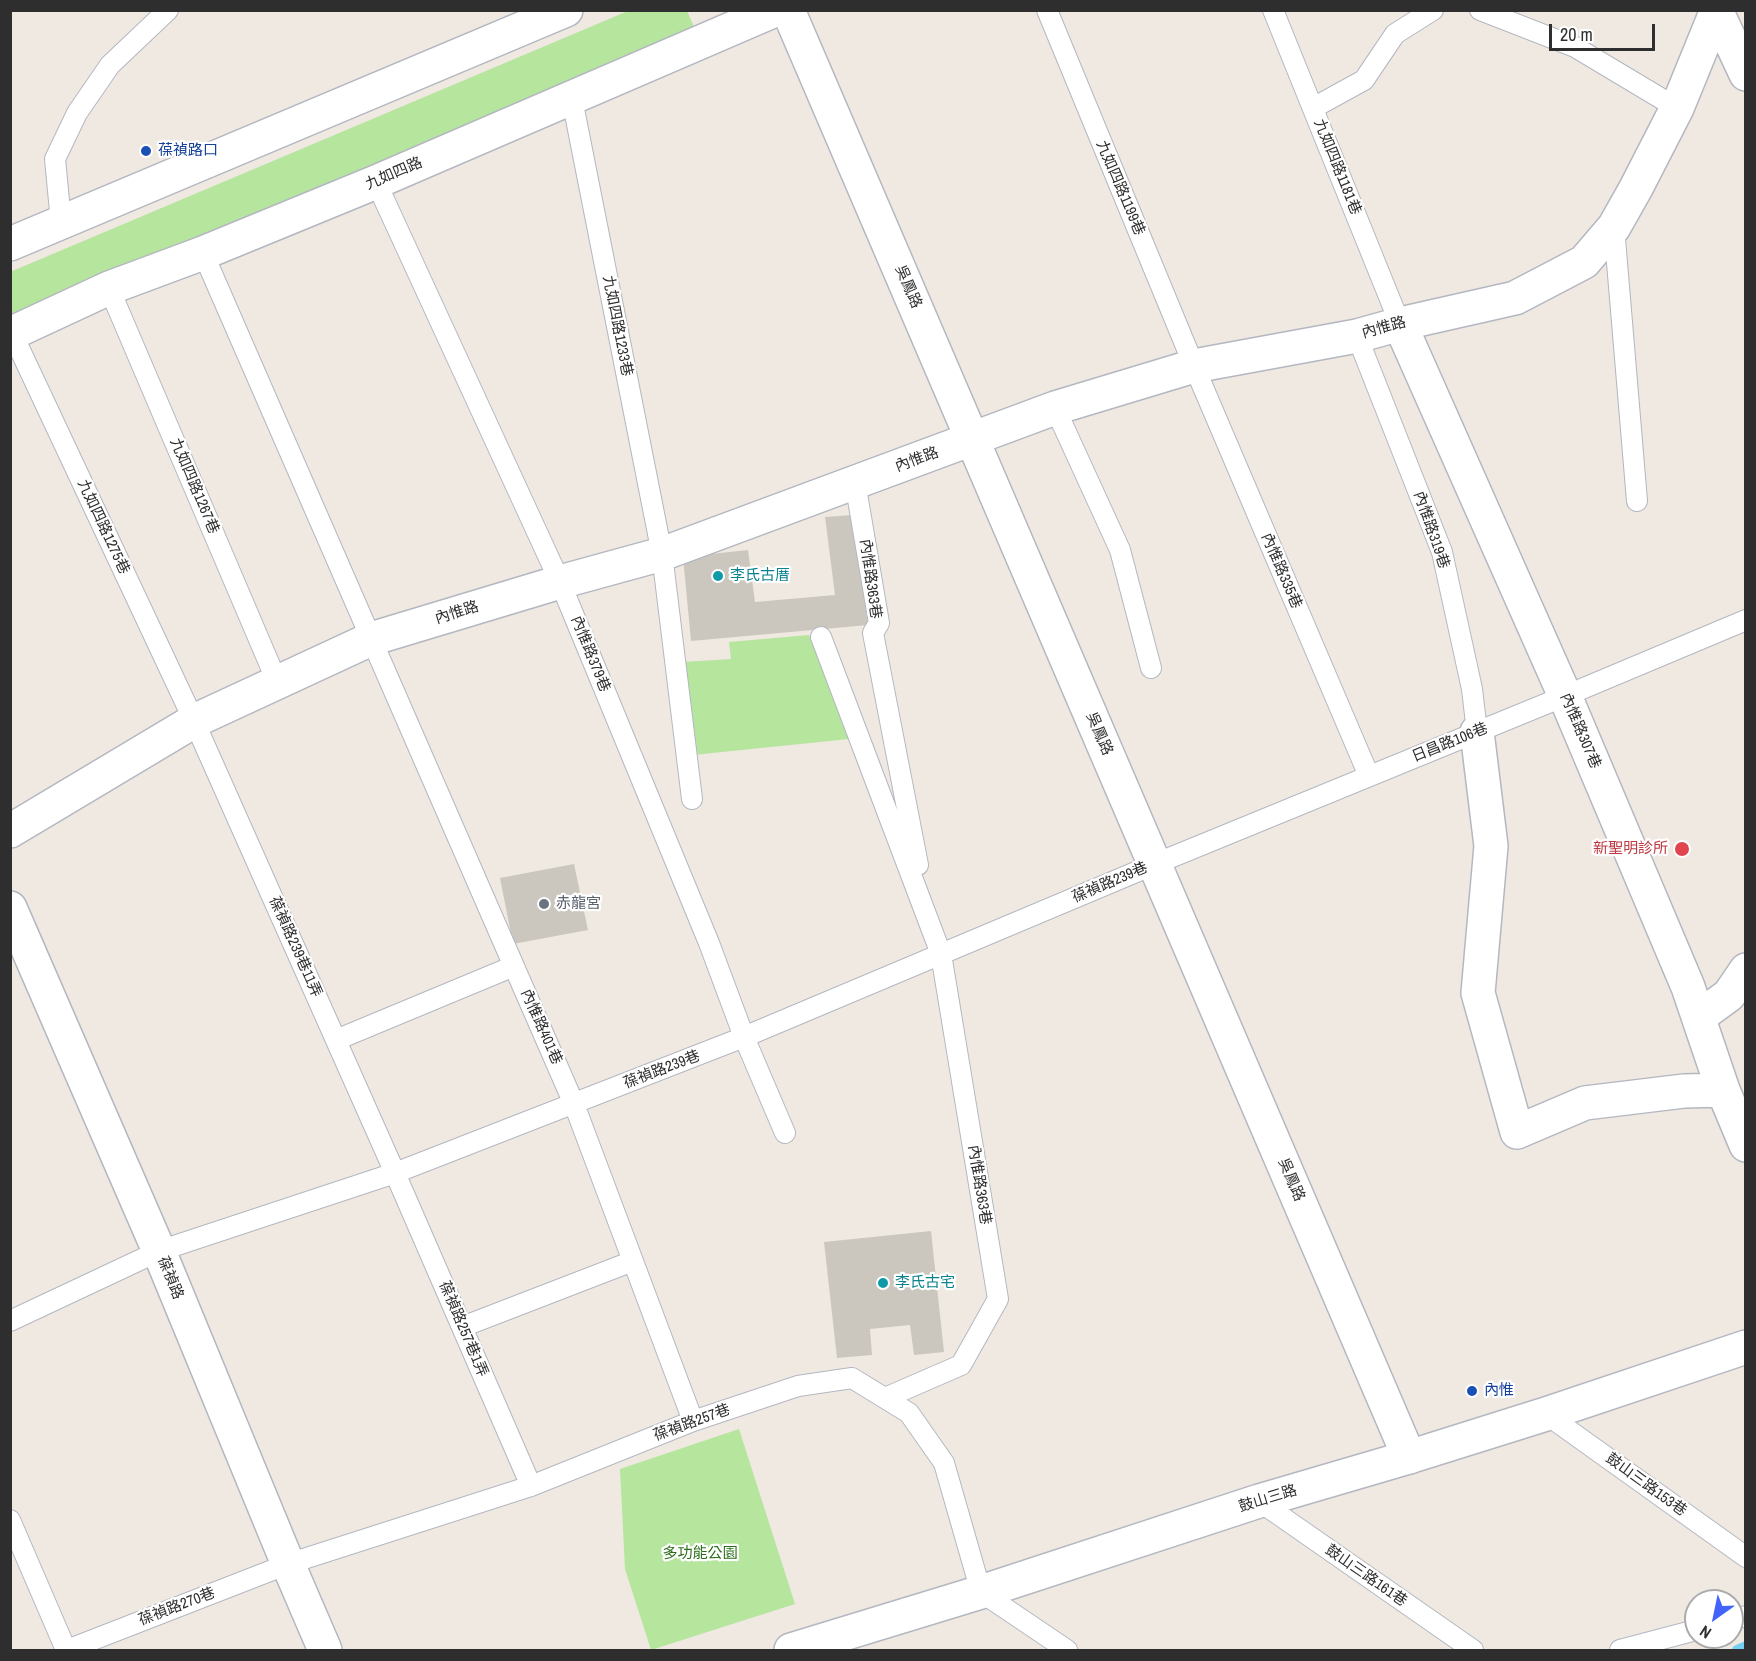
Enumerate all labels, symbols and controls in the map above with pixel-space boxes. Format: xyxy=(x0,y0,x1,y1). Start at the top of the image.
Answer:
scale bar xyxy=(1552,12,1658,50)
text: 20 m xyxy=(1560,22,1593,47)
street label: 九如四路1181巷 xyxy=(1310,117,1364,217)
street label: 九如四路1199巷 xyxy=(1092,138,1148,238)
place label: 葆禎路口 xyxy=(158,142,218,160)
marker: 葆禎路口 xyxy=(139,144,153,158)
street label: 九如四路 xyxy=(363,154,425,194)
street label: 吳鳳路 xyxy=(891,263,925,311)
street label: 九如四路1233巷 xyxy=(598,274,636,378)
street label: 內惟路 xyxy=(1360,313,1408,343)
street label: 九如四路1267巷 xyxy=(166,435,222,537)
street label: 內惟路 xyxy=(893,444,941,476)
street label: 九如四路1275巷 xyxy=(73,477,133,577)
street label: 內惟路319巷 xyxy=(1409,489,1453,571)
street label: 內惟路335巷 xyxy=(1257,530,1305,612)
street label: 內惟路363巷 xyxy=(855,538,885,620)
place label: 李氏古厝 xyxy=(730,567,790,585)
marker: 李氏古厝 xyxy=(711,569,725,583)
street label: 內惟路 xyxy=(433,598,481,628)
street label: 內惟路379巷 xyxy=(567,613,613,695)
street label: 內惟路307巷 xyxy=(1556,690,1604,772)
street label: 吳鳳路 xyxy=(1082,710,1116,758)
street label: 日昌路106巷 xyxy=(1409,720,1491,766)
place label: 新聖明診所 xyxy=(1593,840,1668,858)
marker: 新聖明診所 xyxy=(1673,840,1691,858)
street label: 葆禎路239巷 xyxy=(1069,859,1151,907)
street label: 葆禎路239巷11弄 xyxy=(265,894,325,1000)
place label: 赤龍宮 xyxy=(556,895,601,913)
marker: 赤龍宮 xyxy=(537,897,551,911)
street label: 內惟路401巷 xyxy=(516,987,566,1067)
street label: 葆禎路239巷 xyxy=(621,1047,703,1093)
street label: 內惟路363巷 xyxy=(964,1144,994,1226)
street label: 吳鳳路 xyxy=(1274,1156,1308,1204)
street label: 葆禎路 xyxy=(153,1254,187,1302)
place label: 李氏古宅 xyxy=(895,1274,955,1292)
marker: 李氏古宅 xyxy=(876,1276,890,1290)
street label: 葆禎路257巷1弄 xyxy=(435,1278,491,1380)
place label: 內惟 xyxy=(1484,1382,1514,1400)
marker: 內惟 xyxy=(1465,1384,1479,1398)
street label: 葆禎路257巷 xyxy=(651,1401,733,1445)
street label: 鼓山三路153巷 xyxy=(1602,1450,1690,1520)
street label: 鼓山三路 xyxy=(1237,1482,1299,1516)
street label: 鼓山三路161巷 xyxy=(1322,1541,1410,1611)
park label: 多功能公園 xyxy=(663,1545,737,1563)
street label: 葆禎路270巷 xyxy=(136,1584,218,1630)
north arrow xyxy=(1684,1589,1744,1649)
text: N xyxy=(1695,1621,1715,1644)

